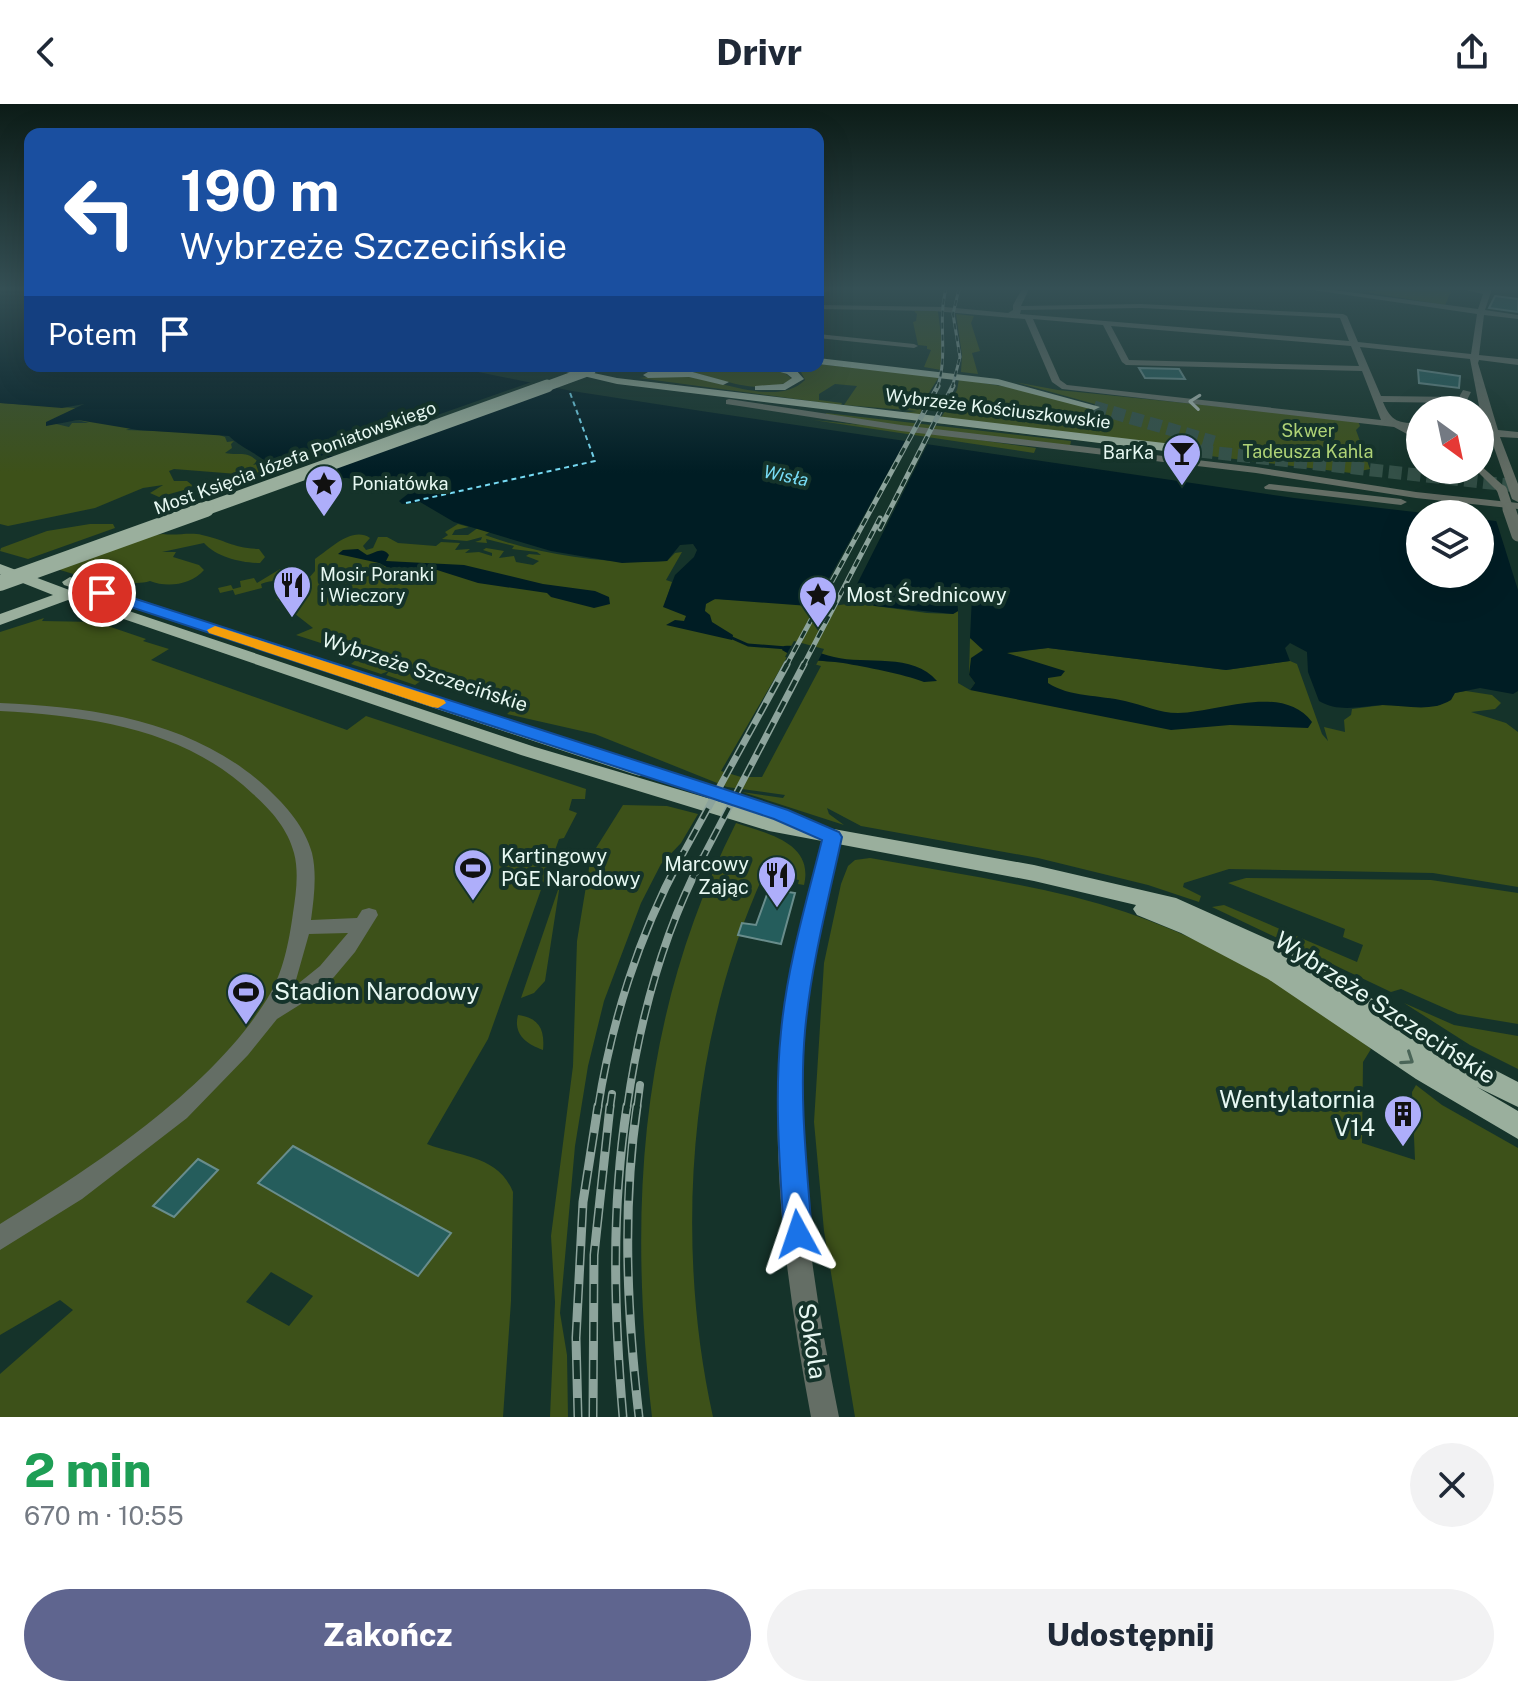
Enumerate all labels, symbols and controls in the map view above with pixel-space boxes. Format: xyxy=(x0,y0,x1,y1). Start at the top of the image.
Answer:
icon: back xyxy=(24,30,68,74)
icon: share xyxy=(1450,30,1494,74)
text: Drivr xyxy=(716,31,802,73)
text: 190 m xyxy=(180,158,340,224)
icon: left xyxy=(48,160,152,264)
text: Wybrzeże Szczecińskie xyxy=(180,225,567,267)
icon: arrive xyxy=(153,312,197,356)
text: Potem xyxy=(48,316,137,352)
street label: Wybrzeże Kościuszkowskie xyxy=(884,384,1112,433)
one-way arrow xyxy=(1188,393,1201,410)
north arrow xyxy=(1406,396,1494,484)
map controls xyxy=(1406,396,1494,588)
street label: Most Księcia Józefa Poniatowskiego xyxy=(151,397,439,518)
park label: Skwer Tadeusza Kahla xyxy=(1243,420,1373,462)
bar icon: BarKa xyxy=(1161,432,1203,487)
place label: BarKa xyxy=(1103,442,1154,463)
water label: Wisła xyxy=(762,461,811,491)
place icon: Poniatówka xyxy=(303,463,345,518)
place label: Poniatówka xyxy=(352,473,449,494)
button: layers xyxy=(1406,500,1494,588)
pin xyxy=(68,559,136,627)
restaurant icon: Mosir Poranki i Wieczory xyxy=(271,564,313,619)
place label: Mosir Poranki i Wieczory xyxy=(320,564,434,606)
icon: arrive xyxy=(80,571,124,615)
place icon: Most Średnicowy xyxy=(797,574,839,629)
place label: Most Średnicowy xyxy=(846,582,1007,607)
street label: Wybrzeże Szczecińskie xyxy=(319,627,531,717)
place label: Kartingowy PGE Narodowy xyxy=(501,844,641,891)
sports icon: Kartingowy PGE Narodowy xyxy=(452,847,494,902)
place label: Marcowy Zając xyxy=(664,852,749,899)
restaurant icon: Marcowy Zając xyxy=(756,854,798,909)
street label: Wybrzeże Szczecińskie xyxy=(1270,925,1501,1089)
sports icon: Stadion Narodowy xyxy=(225,971,267,1026)
place label: Stadion Narodowy xyxy=(274,977,480,1005)
one-way arrow xyxy=(1399,1050,1413,1065)
place label: Wentylatornia V14 xyxy=(1219,1085,1375,1141)
building icon: Wentylatornia V14 xyxy=(1382,1093,1424,1148)
position arrow xyxy=(756,1192,840,1276)
street label: Sokola xyxy=(793,1301,833,1381)
text: 2 min xyxy=(24,1441,152,1498)
button: close xyxy=(1410,1443,1494,1527)
text: 670 m · 10:55 xyxy=(24,1500,184,1531)
button: Zakończ xyxy=(24,1589,751,1681)
button: Udostępnij xyxy=(767,1589,1494,1681)

